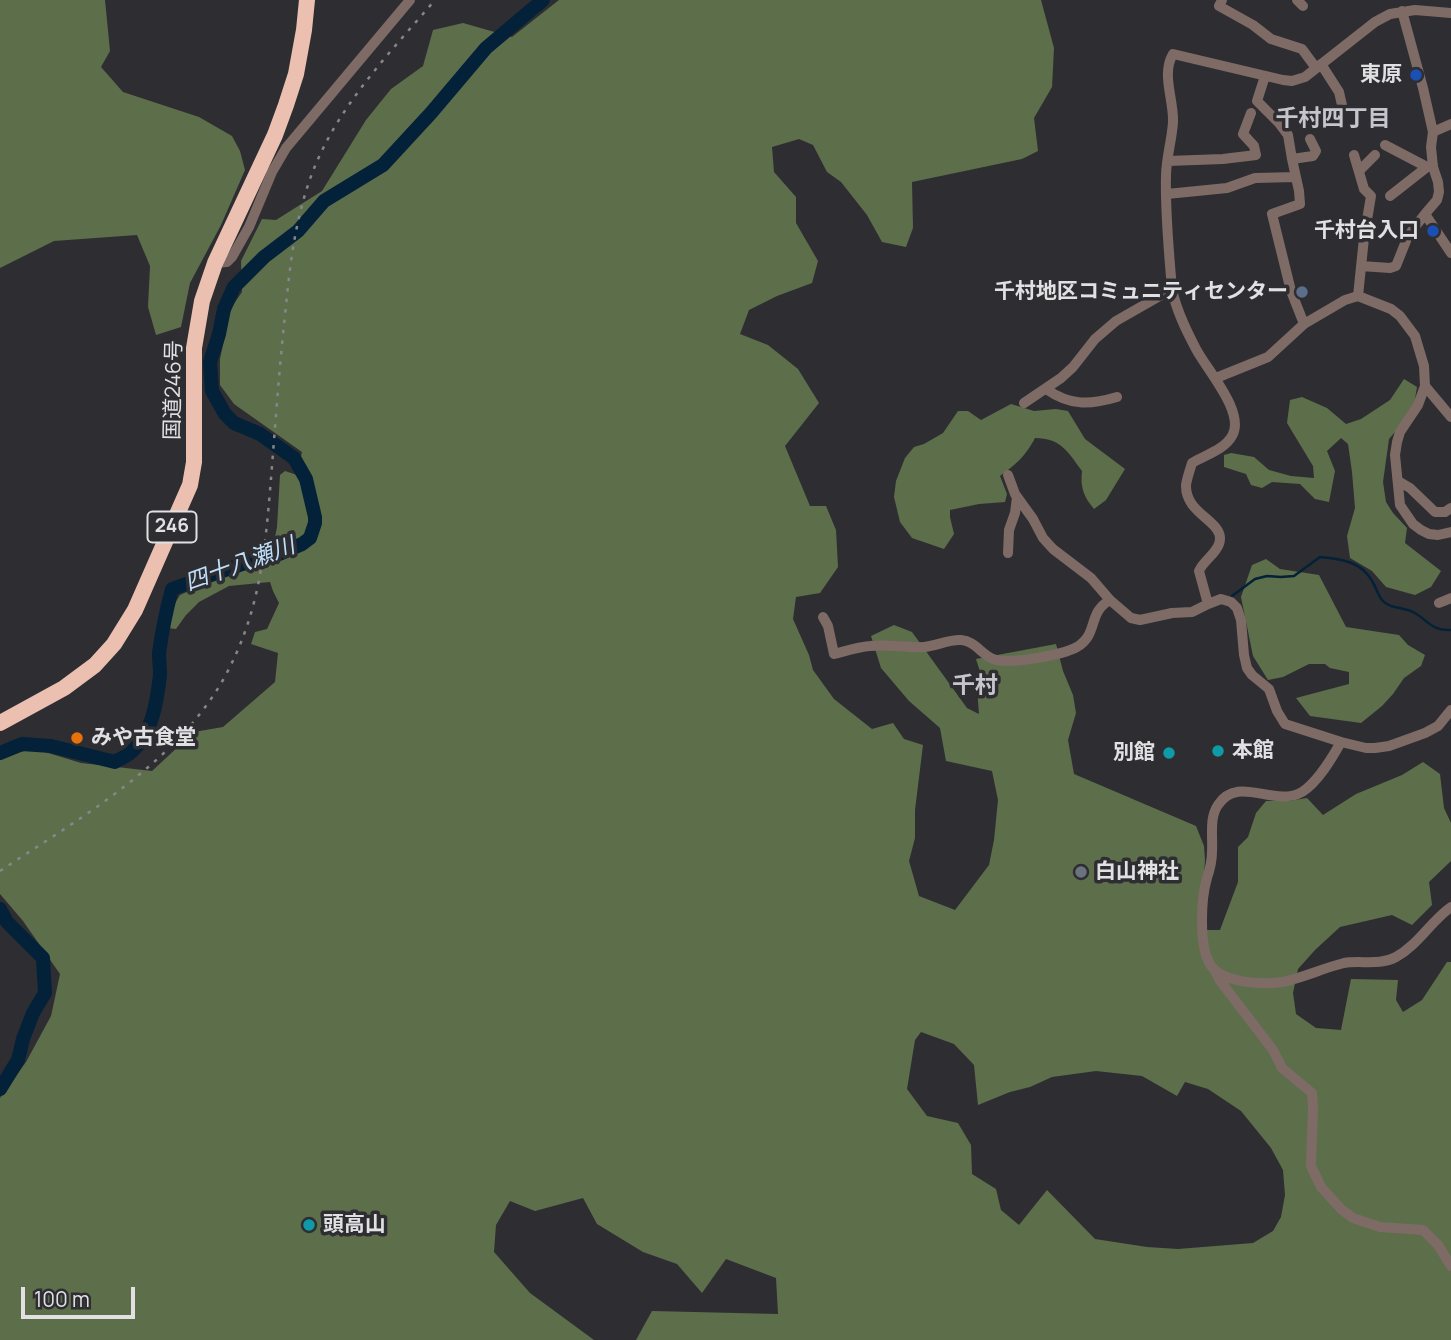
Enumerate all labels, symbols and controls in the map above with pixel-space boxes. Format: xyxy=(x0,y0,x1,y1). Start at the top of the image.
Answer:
place label: 東原 xyxy=(1360,62,1402,88)
marker: 東原 xyxy=(1408,67,1424,83)
district label: 千村四丁目 xyxy=(1276,106,1390,134)
place label: 千村台入口 xyxy=(1314,218,1419,244)
marker: 千村台入口 xyxy=(1425,223,1441,239)
place label: 千村地区コミュニティセンター xyxy=(994,279,1288,305)
marker: 千村地区コミュニティセンター xyxy=(1294,284,1310,300)
street label: 国道246号 xyxy=(161,340,187,440)
road number: 246 xyxy=(148,512,196,542)
water label: 四十八瀬川 xyxy=(181,532,299,598)
district label: 千村 xyxy=(952,673,998,701)
place label: みや古食堂 xyxy=(91,725,196,751)
marker: みや古食堂 xyxy=(69,730,85,746)
place label: 本館 xyxy=(1232,738,1274,764)
place label: 別館 xyxy=(1113,740,1155,766)
marker: 本館 xyxy=(1210,743,1226,759)
marker: 別館 xyxy=(1161,745,1177,761)
place label: 白山神社 xyxy=(1095,859,1179,885)
marker: 白山神社 xyxy=(1073,864,1089,880)
place label: 頭高山 xyxy=(323,1212,386,1238)
marker: 頭高山 xyxy=(301,1217,317,1233)
scale bar xyxy=(24,1274,138,1318)
text: 100 m xyxy=(34,1285,90,1313)

